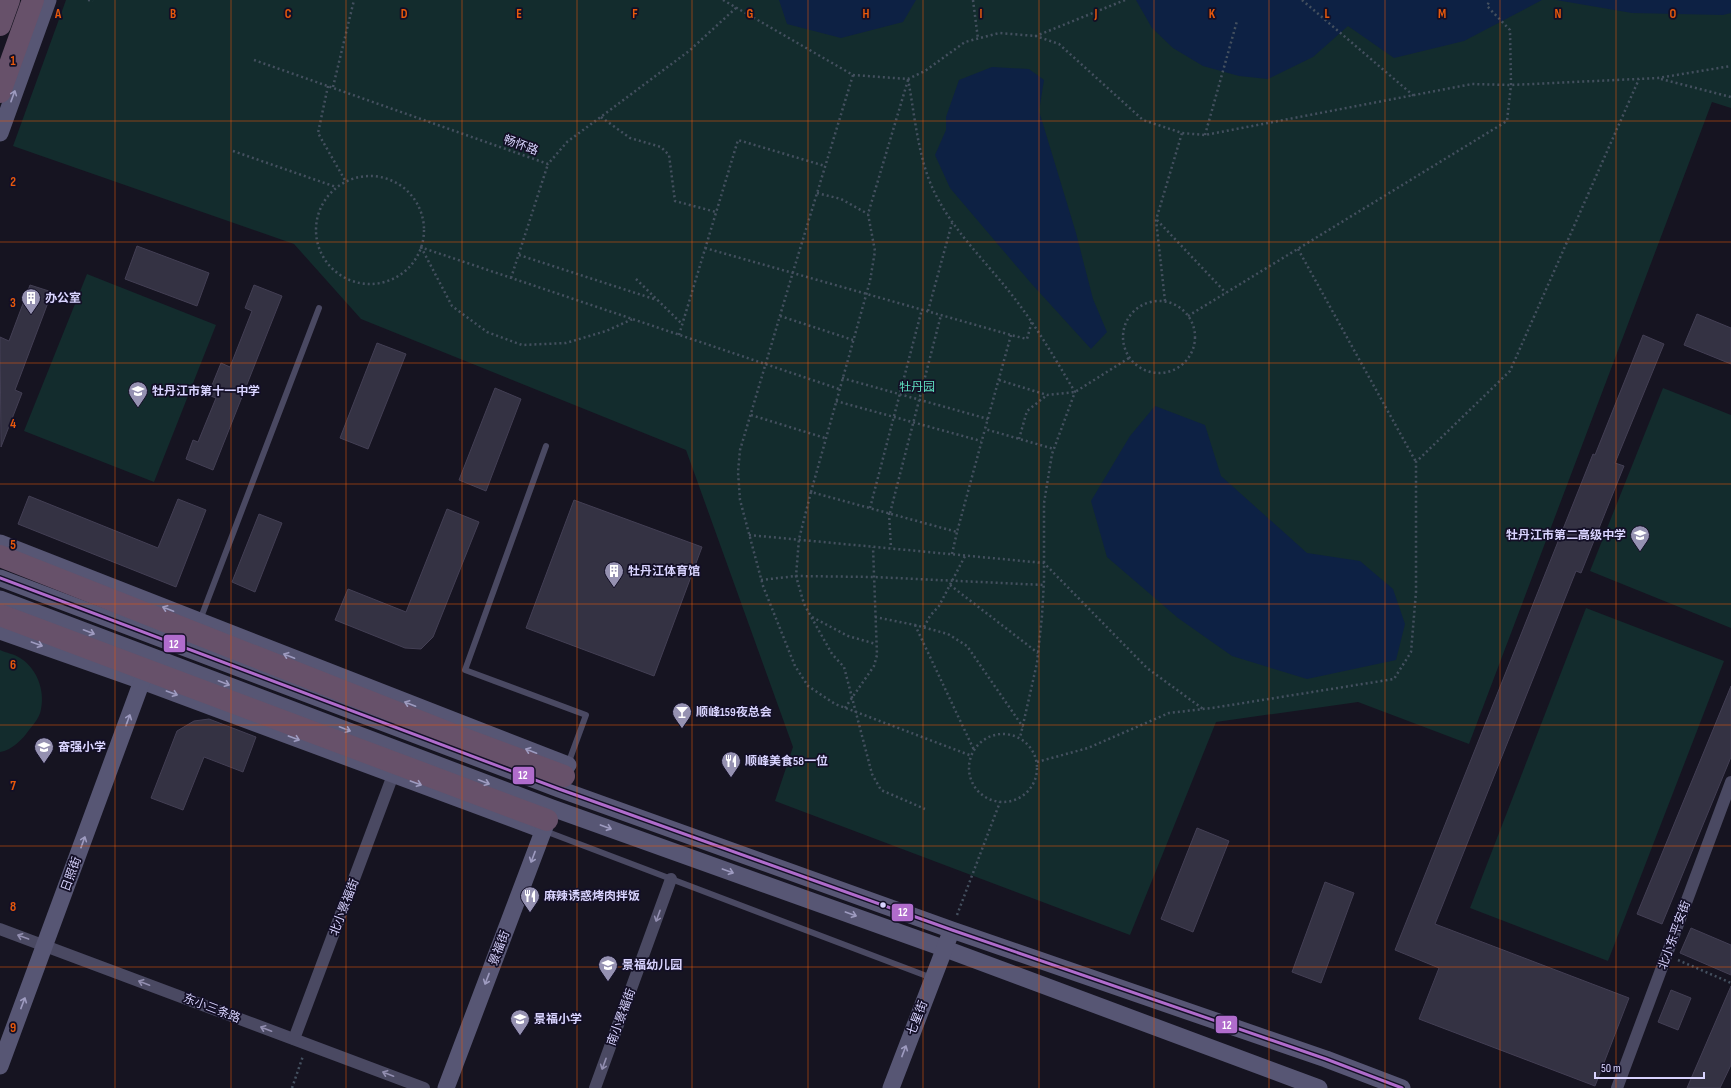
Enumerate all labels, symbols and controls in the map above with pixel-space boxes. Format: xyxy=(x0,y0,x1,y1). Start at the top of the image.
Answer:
text: A xyxy=(54,6,62,22)
text: B xyxy=(170,6,176,22)
text: C xyxy=(285,6,292,22)
text: D xyxy=(401,6,408,22)
text: E xyxy=(516,6,522,22)
text: F xyxy=(632,6,638,22)
text: G xyxy=(747,6,754,22)
text: H xyxy=(863,6,870,22)
text: I xyxy=(980,6,983,22)
text: J xyxy=(1094,6,1098,22)
text: K xyxy=(1209,6,1216,22)
text: L xyxy=(1324,6,1330,22)
text: M xyxy=(1438,6,1446,22)
text: N xyxy=(1555,6,1562,22)
text: O xyxy=(1670,6,1677,22)
text: 1 xyxy=(10,53,16,69)
one-way arrow xyxy=(10,91,18,103)
street label: 畅怀路 xyxy=(501,132,540,159)
text: 2 xyxy=(10,174,16,190)
building icon: 办公室 xyxy=(20,287,42,315)
place label: 办公室 xyxy=(45,291,81,306)
text: 3 xyxy=(10,295,16,311)
school or university icon: 牡丹江市第十一中学 xyxy=(127,380,149,408)
park label: 牡丹园 xyxy=(899,380,935,395)
place label: 牡丹江市第十一中学 xyxy=(152,384,260,399)
text: 4 xyxy=(10,416,16,432)
school or university icon: 牡丹江市第二高级中学 xyxy=(1629,524,1651,552)
place label: 牡丹江市第二高级中学 xyxy=(1506,528,1626,543)
text: 5 xyxy=(10,537,16,553)
building icon: 牡丹江体育馆 xyxy=(603,560,625,588)
place label: 牡丹江体育馆 xyxy=(628,564,700,579)
one-way arrow xyxy=(163,605,175,613)
one-way arrow xyxy=(82,629,94,637)
line badge: 12 xyxy=(163,634,186,653)
text: 12 xyxy=(169,638,179,651)
one-way arrow xyxy=(30,640,42,648)
one-way arrow xyxy=(284,652,296,660)
text: 6 xyxy=(10,657,16,673)
one-way arrow xyxy=(217,680,229,688)
one-way arrow xyxy=(166,689,178,697)
one-way arrow xyxy=(405,699,417,707)
bar icon: 顺峰159夜总会 xyxy=(671,701,693,729)
place label: 顺峰159夜总会 xyxy=(696,705,772,720)
one-way arrow xyxy=(125,713,132,726)
one-way arrow xyxy=(339,726,351,734)
one-way arrow xyxy=(287,735,300,742)
school or university icon: 奋强小学 xyxy=(33,736,55,764)
place label: 奋强小学 xyxy=(58,740,106,755)
one-way arrow xyxy=(526,746,538,754)
restaurant icon: 顺峰美食58一位 xyxy=(720,750,742,778)
place label: 顺峰美食58一位 xyxy=(745,754,828,769)
line badge: 12 xyxy=(512,766,535,785)
text: 12 xyxy=(518,769,528,782)
text: 7 xyxy=(10,778,16,794)
one-way arrow xyxy=(478,778,490,786)
one-way arrow xyxy=(409,780,421,788)
one-way arrow xyxy=(600,823,612,831)
one-way arrow xyxy=(80,836,88,848)
one-way arrow xyxy=(529,851,537,863)
street label: 日照街 xyxy=(58,855,85,894)
one-way arrow xyxy=(722,867,734,875)
street label: 北小景福街 xyxy=(327,876,362,938)
restaurant icon: 麻辣诱惑烤肉拌饭 xyxy=(519,885,541,913)
place label: 麻辣诱惑烤肉拌饭 xyxy=(544,889,640,904)
text: 8 xyxy=(10,899,16,915)
street label: 北小东平安街 xyxy=(1655,899,1694,972)
unlabelled marker xyxy=(878,900,888,910)
line badge: 12 xyxy=(891,903,914,922)
text: 12 xyxy=(898,906,908,919)
one-way arrow xyxy=(654,909,661,922)
one-way arrow xyxy=(844,911,856,919)
street label: 景福街 xyxy=(486,929,513,968)
one-way arrow xyxy=(17,933,29,941)
school or university icon: 景福幼儿园 xyxy=(597,954,619,982)
place label: 景福幼儿园 xyxy=(622,958,682,973)
one-way arrow xyxy=(483,972,491,984)
one-way arrow xyxy=(139,978,151,986)
street label: 南小景福街 xyxy=(604,986,639,1048)
street label: 东小三条路 xyxy=(181,991,243,1026)
one-way arrow xyxy=(20,997,28,1009)
street label: 七星街 xyxy=(904,999,931,1038)
school or university icon: 景福小学 xyxy=(509,1008,531,1036)
place label: 景福小学 xyxy=(534,1012,582,1027)
line badge: 12 xyxy=(1215,1015,1238,1034)
text: 12 xyxy=(1222,1019,1232,1032)
text: 9 xyxy=(10,1020,16,1036)
one-way arrow xyxy=(261,1024,273,1032)
one-way arrow xyxy=(901,1046,909,1058)
scale bar xyxy=(1595,1054,1704,1080)
one-way arrow xyxy=(599,1058,607,1070)
text: 50 m xyxy=(1601,1061,1621,1076)
one-way arrow xyxy=(382,1070,394,1078)

